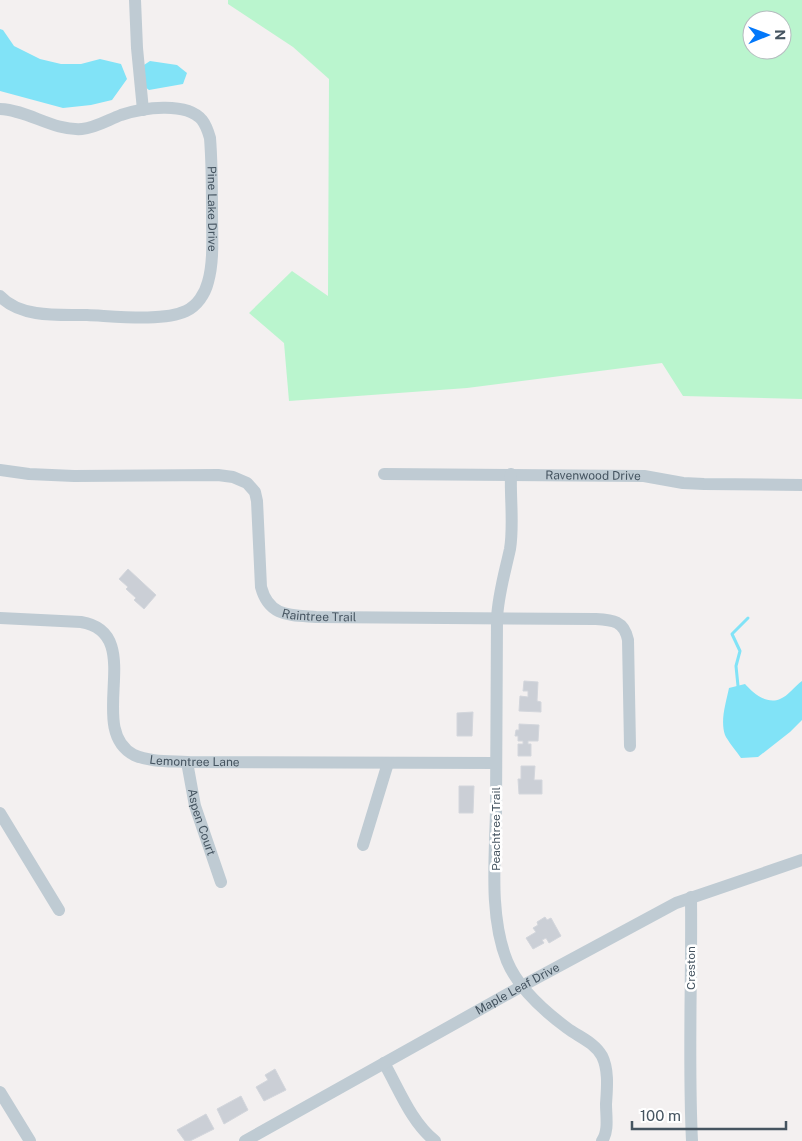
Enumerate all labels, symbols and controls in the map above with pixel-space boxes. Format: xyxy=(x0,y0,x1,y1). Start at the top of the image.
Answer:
north arrow xyxy=(742,10,792,60)
text: N xyxy=(772,29,788,40)
street label: Pine Lake Drive xyxy=(205,166,219,252)
street label: Ravenwood Drive xyxy=(545,468,641,483)
street label: Raintree Trail xyxy=(280,606,357,624)
street label: Lemontree Lane xyxy=(148,753,240,769)
street label: Peachtree Trail xyxy=(489,787,503,871)
street label: Aspen Court xyxy=(185,788,219,858)
street label: Creston xyxy=(684,946,698,990)
street label: Maple Leaf Drive xyxy=(473,960,562,1018)
scale bar xyxy=(632,1098,786,1130)
text: 100 m xyxy=(640,1107,681,1124)

